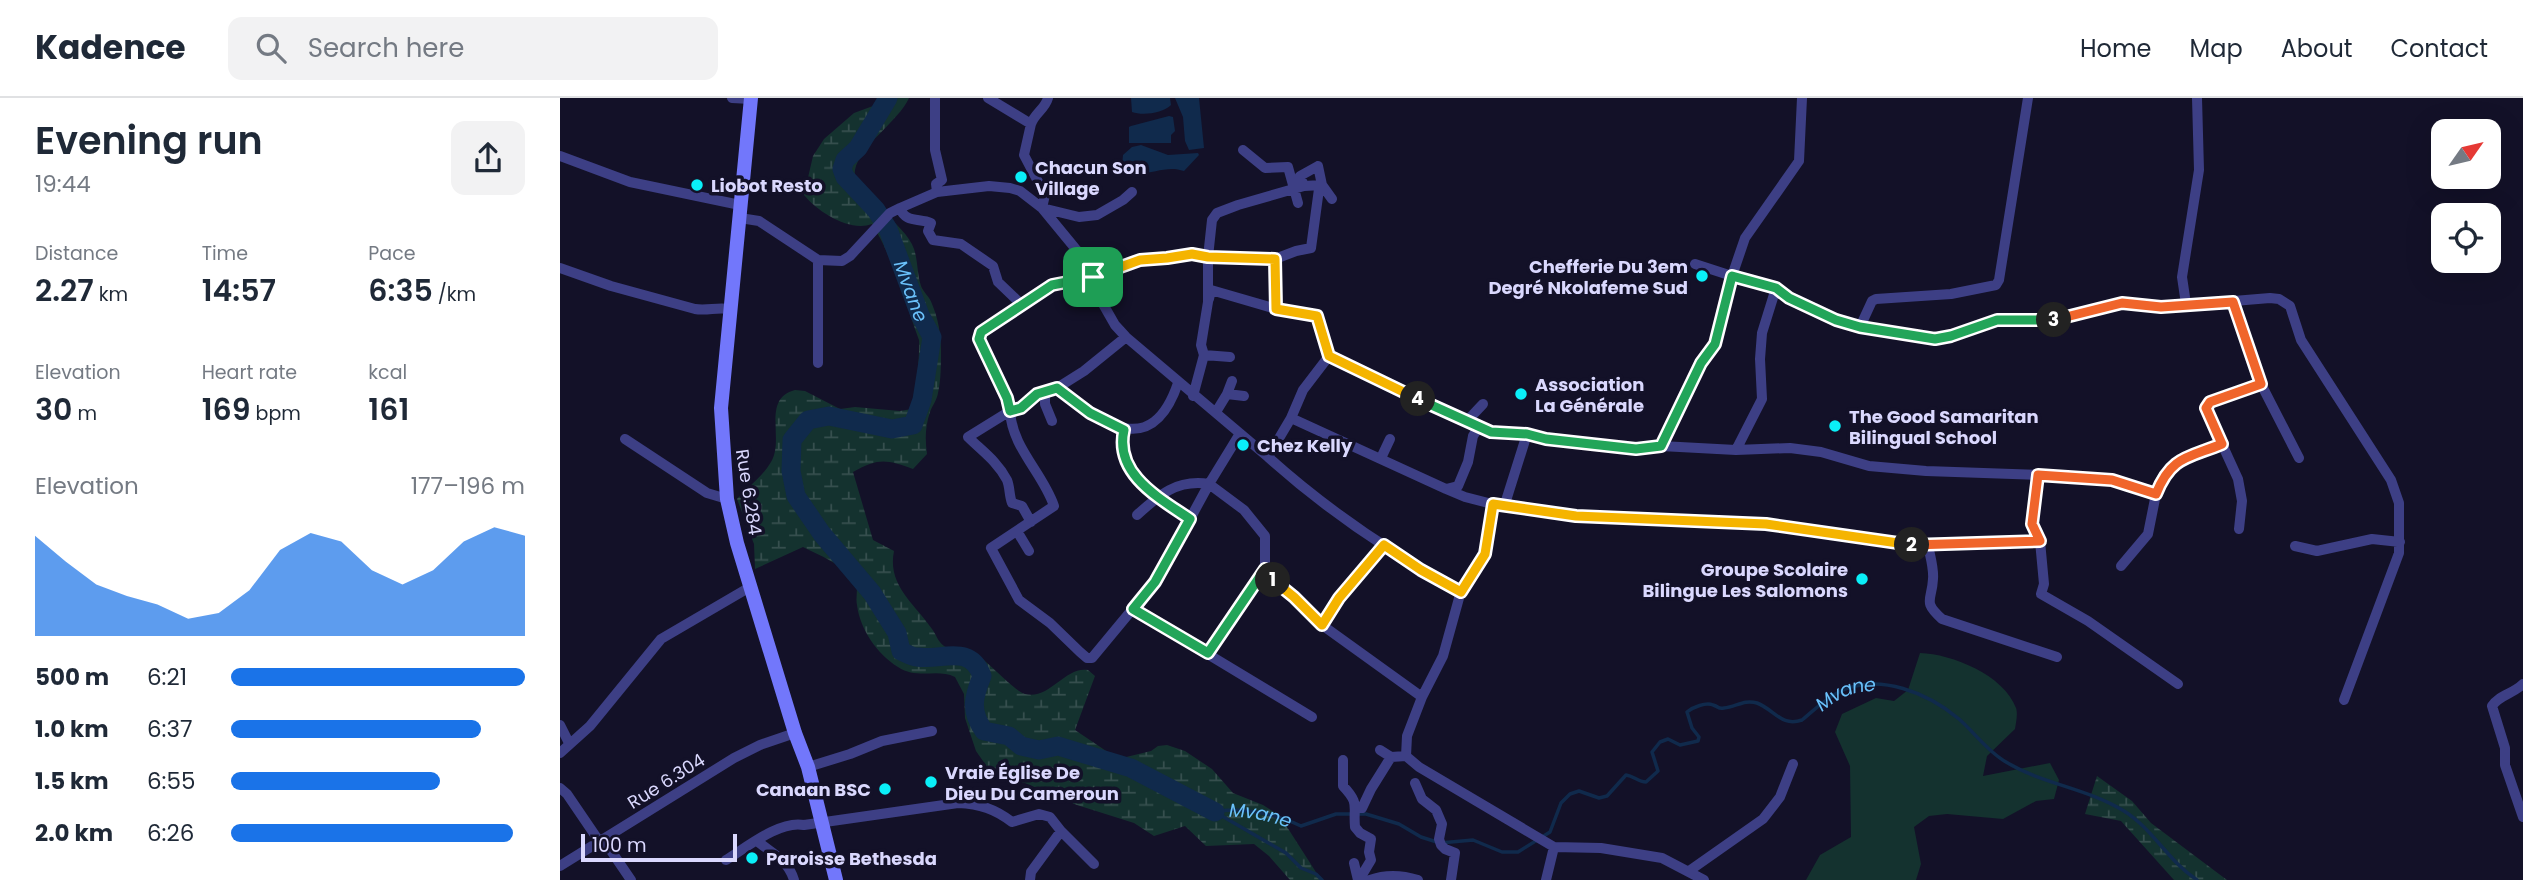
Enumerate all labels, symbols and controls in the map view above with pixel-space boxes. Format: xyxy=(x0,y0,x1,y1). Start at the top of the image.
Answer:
search box xyxy=(228,17,718,80)
text: Kadence xyxy=(35,24,186,71)
icon: search xyxy=(252,29,290,67)
text: Search here xyxy=(308,30,464,66)
text: Home xyxy=(2080,32,2152,65)
text: Map xyxy=(2190,32,2243,65)
text: About xyxy=(2281,32,2352,65)
text: Contact xyxy=(2390,32,2488,65)
text: Evening run xyxy=(35,114,263,167)
north arrow xyxy=(2431,119,2501,189)
map controls xyxy=(2431,119,2501,273)
button: share xyxy=(451,121,525,195)
place label: Chacun Son Village xyxy=(1035,155,1147,201)
text: 19:44 xyxy=(35,168,91,200)
marker: Chacun Son Village xyxy=(1013,169,1029,185)
place label: Liobot Resto xyxy=(711,173,823,198)
marker: Liobot Resto xyxy=(689,177,705,193)
button: locate xyxy=(2431,203,2501,273)
text: Distance xyxy=(35,240,118,267)
text: Time xyxy=(202,240,248,267)
text: Pace xyxy=(368,240,416,267)
pin xyxy=(1063,247,1123,307)
place label: Chefferie Du 3em Degré Nkolafeme Sud xyxy=(1488,254,1688,300)
water label: Mvane xyxy=(887,256,935,327)
icon: arrive xyxy=(1074,258,1112,296)
marker: Chefferie Du 3em Degré Nkolafeme Sud xyxy=(1694,268,1710,284)
text: 2.27 xyxy=(35,269,94,312)
text: 14:57 xyxy=(202,269,276,312)
text: 6:35 xyxy=(368,269,433,312)
text: km xyxy=(94,281,128,308)
text: /km xyxy=(433,281,476,308)
pin: 3 xyxy=(2036,302,2072,338)
text: 3 xyxy=(2048,306,2059,333)
text: Elevation xyxy=(35,359,121,386)
text: Heart rate xyxy=(202,359,297,386)
text: kcal xyxy=(368,359,407,386)
place label: Association La Générale xyxy=(1535,372,1644,418)
pin: 4 xyxy=(1400,382,1436,416)
text: 4 xyxy=(1411,385,1424,412)
marker: Association La Générale xyxy=(1513,386,1529,402)
text: 30 xyxy=(35,388,72,431)
text: 169 xyxy=(202,388,251,431)
text: 161 xyxy=(368,388,409,431)
text: m xyxy=(72,400,97,427)
text: bpm xyxy=(251,400,301,427)
place label: The Good Samaritan Bilingual School xyxy=(1849,404,2039,450)
marker: The Good Samaritan Bilingual School xyxy=(1827,418,1843,434)
place label: Chez Kelly xyxy=(1257,433,1353,458)
marker: Chez Kelly xyxy=(1235,437,1251,453)
street label: Rue 6.284 xyxy=(730,447,768,537)
text: Elevation xyxy=(35,470,139,502)
text: 177–196 m xyxy=(411,470,525,502)
pin: 2 xyxy=(1894,528,1930,562)
text: 2 xyxy=(1906,531,1917,558)
place label: Groupe Scolaire Bilingue Les Salomons xyxy=(1643,557,1848,603)
pin: 1 xyxy=(1256,562,1290,598)
text: 1 xyxy=(1269,566,1276,593)
marker: Groupe Scolaire Bilingue Les Salomons xyxy=(1854,571,1870,587)
text: 500 m xyxy=(35,661,109,693)
text: 6:21 xyxy=(147,661,187,693)
water label: Mvane xyxy=(1809,670,1877,717)
text: 1.0 km xyxy=(35,713,109,745)
text: 6:37 xyxy=(147,713,193,745)
street label: Rue 6.304 xyxy=(623,747,709,815)
place label: Vraie Église De Dieu Du Cameroun xyxy=(945,760,1119,806)
text: 1.5 km xyxy=(35,765,109,797)
text: 6:55 xyxy=(147,765,195,797)
marker: Vraie Église De Dieu Du Cameroun xyxy=(923,774,939,790)
place label: Canaan BSC xyxy=(756,777,871,802)
marker: Canaan BSC xyxy=(877,781,893,797)
water label: Mvane xyxy=(1228,796,1296,834)
text: 2.0 km xyxy=(35,817,113,849)
text: 6:26 xyxy=(147,817,194,849)
scale bar xyxy=(581,831,737,863)
text: 100 m xyxy=(592,832,647,859)
place label: Paroisse Bethesda xyxy=(766,846,937,871)
marker: Paroisse Bethesda xyxy=(744,850,760,866)

